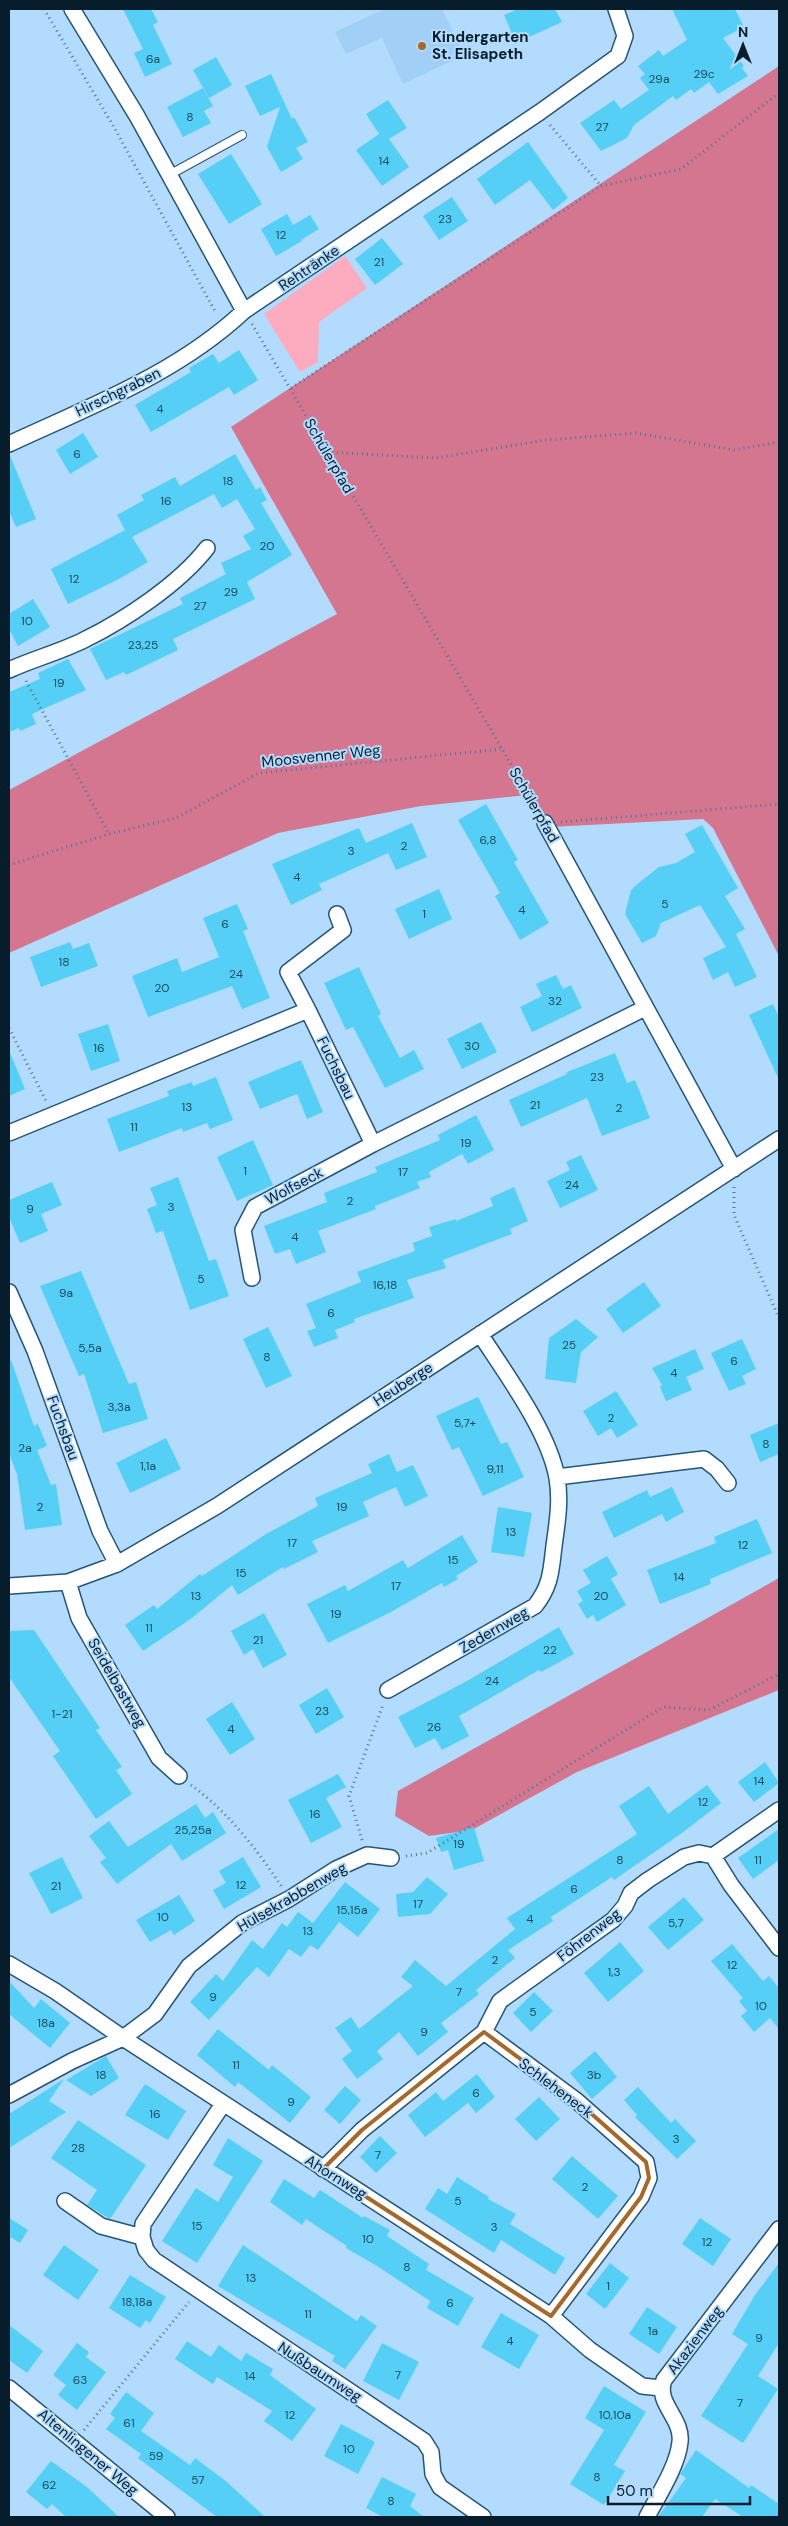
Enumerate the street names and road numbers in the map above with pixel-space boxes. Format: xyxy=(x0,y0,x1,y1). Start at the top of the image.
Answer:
street label: Rehtränke xyxy=(275,240,343,296)
street label: Hirschgraben xyxy=(72,363,164,421)
street label: Schülerpfad xyxy=(299,415,359,497)
street label: Moosvenner Weg xyxy=(261,740,381,772)
street label: Schülerpfad xyxy=(504,764,564,846)
street label: Fuchsbau xyxy=(312,1033,360,1103)
street label: Wolfseck xyxy=(261,1162,327,1210)
street label: Heuberge xyxy=(369,1357,437,1411)
street label: Fuchsbau xyxy=(42,1393,84,1463)
street label: Zedernweg xyxy=(456,1602,532,1658)
street label: Seidelbastweg xyxy=(83,1634,151,1732)
street label: Hülsekrabbenweg xyxy=(234,1857,350,1937)
street label: Föhrenweg xyxy=(553,1904,625,1966)
street label: Schleheneck xyxy=(515,2053,598,2123)
street label: Ahornweg xyxy=(301,2150,371,2204)
street label: Akazienweg xyxy=(663,2302,727,2378)
street label: Nußbaumweg xyxy=(274,2337,366,2407)
street label: Altenlingener Weg xyxy=(33,2404,143,2500)

